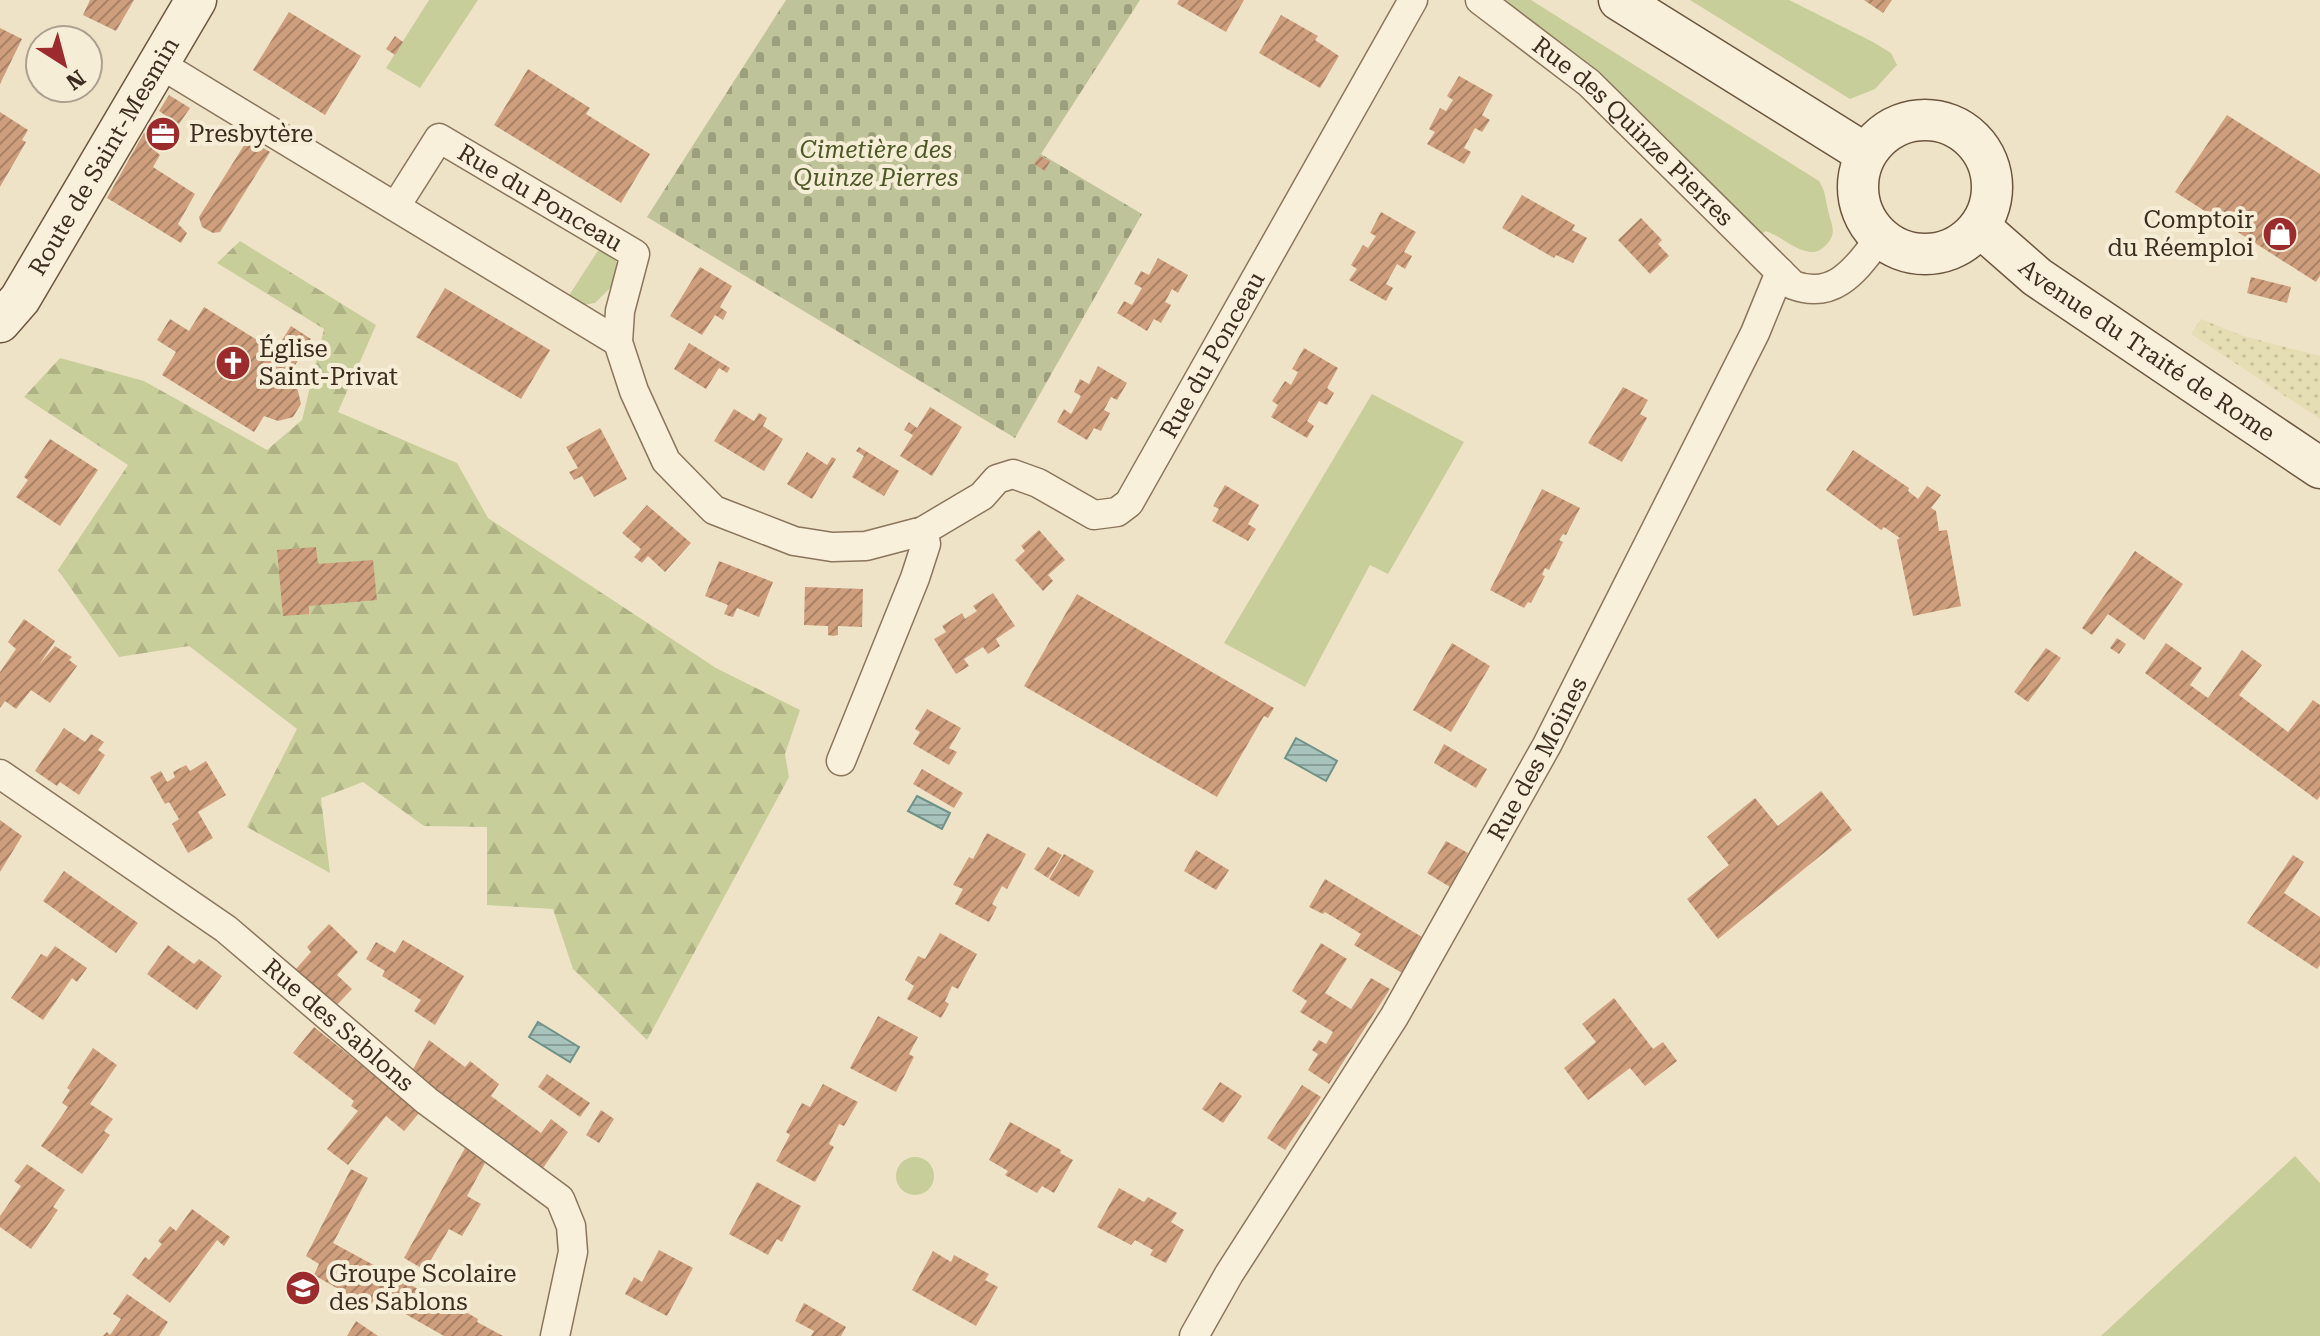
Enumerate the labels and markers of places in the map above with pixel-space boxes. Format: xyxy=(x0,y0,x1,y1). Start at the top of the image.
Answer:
office icon: Presbytère xyxy=(144,115,182,153)
place label: Presbytère xyxy=(189,120,313,148)
place label: Comptoir du Réemploi xyxy=(2107,206,2254,262)
shop icon: Comptoir du Réemploi xyxy=(2261,215,2299,253)
place label: Église Saint-Privat xyxy=(259,334,398,391)
church icon: Église Saint-Privat xyxy=(214,344,252,382)
place label: Groupe Scolaire des Sablons xyxy=(329,1260,516,1316)
school or university icon: Groupe Scolaire des Sablons xyxy=(284,1269,322,1307)

